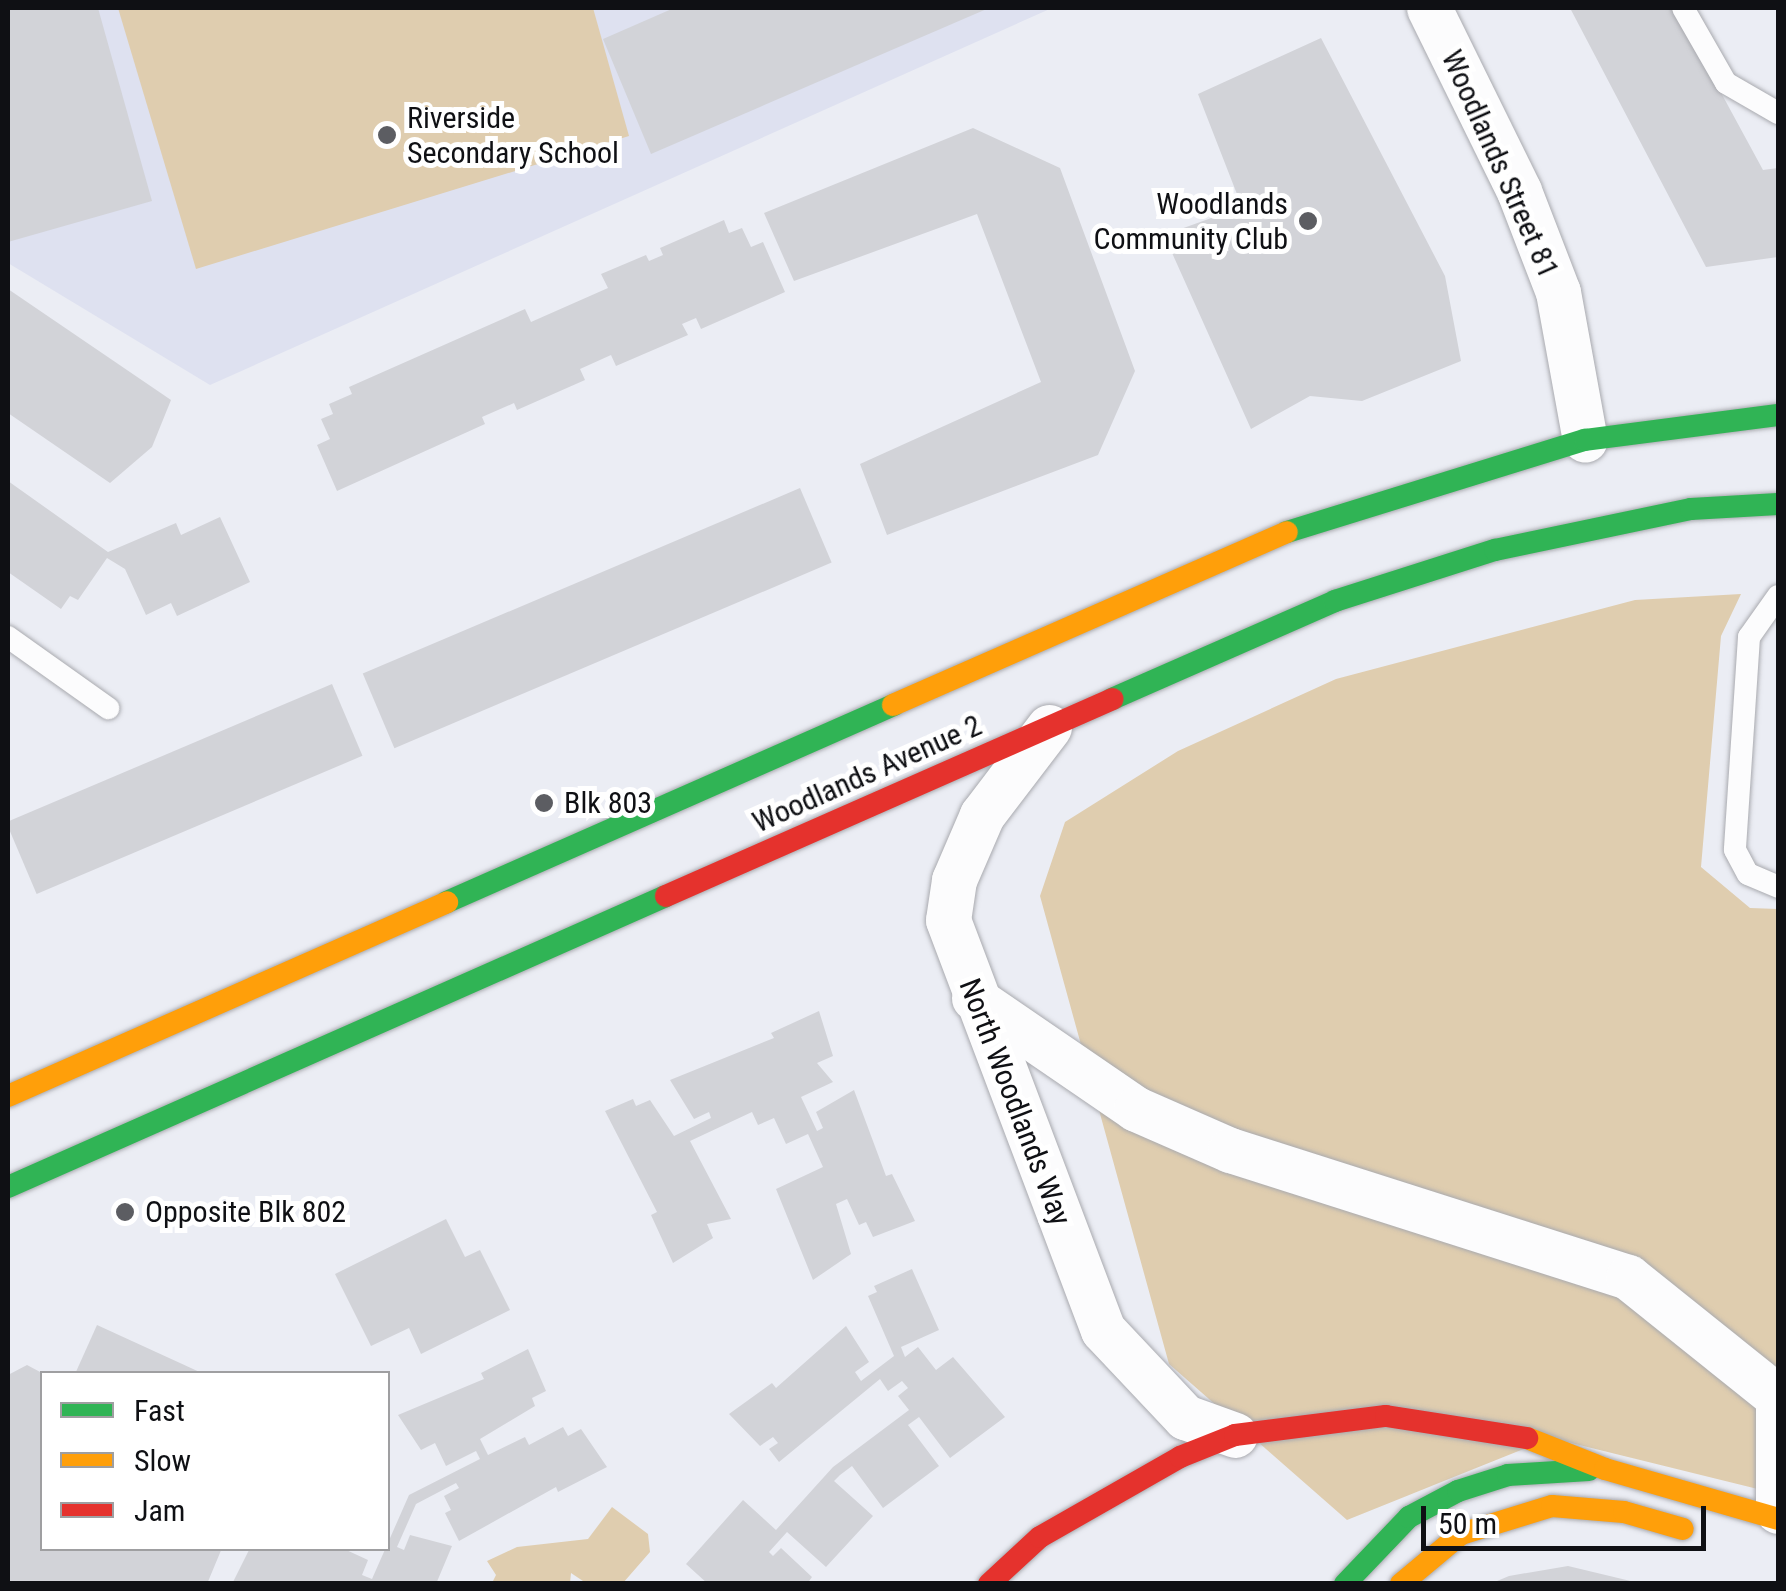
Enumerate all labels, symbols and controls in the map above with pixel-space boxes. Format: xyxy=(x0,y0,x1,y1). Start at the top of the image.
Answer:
street label: Woodlands Street 81 xyxy=(1434,45,1566,283)
place label: Riverside Secondary School xyxy=(407,100,619,170)
marker: Riverside Secondary School xyxy=(376,124,398,146)
place label: Woodlands Community Club xyxy=(1093,186,1288,256)
marker: Woodlands Community Club xyxy=(1297,210,1319,232)
street label: Woodlands Avenue 2 xyxy=(747,707,987,841)
place label: Blk 803 xyxy=(564,785,652,821)
marker: Blk 803 xyxy=(533,792,555,814)
street label: North Woodlands Way xyxy=(951,974,1079,1230)
place label: Opposite Blk 802 xyxy=(145,1194,346,1230)
marker: Opposite Blk 802 xyxy=(114,1201,136,1223)
legend xyxy=(40,1371,390,1551)
text: Fast xyxy=(134,1393,185,1428)
text: Slow xyxy=(134,1443,191,1478)
scale bar xyxy=(1426,1486,1711,1548)
text: Jam xyxy=(134,1493,185,1528)
text: 50 m xyxy=(1438,1506,1497,1541)

